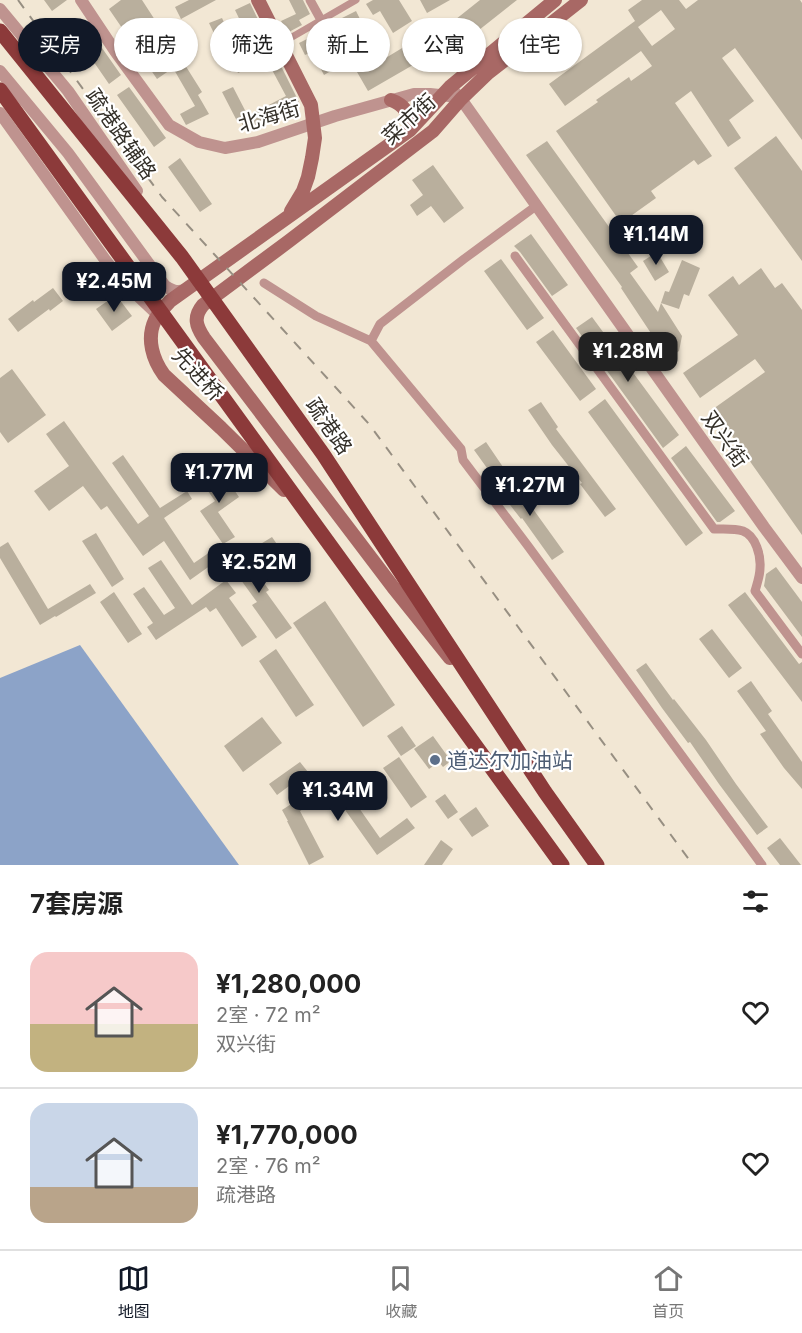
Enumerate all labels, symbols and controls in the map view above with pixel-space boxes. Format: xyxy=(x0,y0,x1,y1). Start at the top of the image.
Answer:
chip: 买房 xyxy=(18,18,102,72)
chip: 租房 xyxy=(114,18,198,72)
chip: 筛选 xyxy=(210,18,294,72)
chip: 新上 xyxy=(306,18,390,72)
chip: 公寓 xyxy=(402,18,486,72)
chip: 住宅 xyxy=(498,18,582,72)
street label: 疏港路辅路 xyxy=(81,84,161,184)
street label: 菜市街 xyxy=(377,89,441,149)
street label: 北海街 xyxy=(235,95,303,137)
pin: ¥1.14M xyxy=(607,215,705,266)
text: ¥1.14M xyxy=(623,222,689,246)
pin: ¥2.45M xyxy=(65,262,163,313)
text: ¥2.45M xyxy=(76,269,152,293)
pin: ¥1.28M xyxy=(579,332,677,383)
text: ¥1.28M xyxy=(593,339,663,363)
street label: 先进桥 xyxy=(167,342,229,406)
street label: 疏港路 xyxy=(301,393,357,459)
street label: 双兴街 xyxy=(697,406,753,472)
pin: ¥1.77M xyxy=(170,453,268,504)
text: ¥1.77M xyxy=(185,460,253,484)
pin: ¥1.27M xyxy=(481,466,579,517)
text: ¥1.27M xyxy=(495,473,565,497)
pin: ¥2.52M xyxy=(210,543,308,594)
text: ¥2.52M xyxy=(222,550,296,574)
place label: 道达尔加油站 xyxy=(447,748,573,773)
marker: 道达尔加油站 xyxy=(428,753,442,767)
pin: ¥1.34M xyxy=(289,771,387,822)
text: ¥1.34M xyxy=(302,778,374,802)
icon: filters xyxy=(739,885,772,918)
text: 7套房源 xyxy=(30,888,123,919)
text: ¥1,280,000 xyxy=(216,968,361,999)
icon: home xyxy=(78,976,150,1048)
icon: heart xyxy=(739,996,772,1029)
text: 2室 · 72 m² xyxy=(216,1003,321,1027)
text: 双兴街 xyxy=(216,1032,276,1056)
text: ¥1,770,000 xyxy=(216,1119,358,1150)
icon: home xyxy=(78,1127,150,1199)
icon: heart xyxy=(739,1147,772,1180)
text: 2室 · 76 m² xyxy=(216,1154,321,1178)
text: 疏港路 xyxy=(216,1183,276,1207)
tab: 地图 xyxy=(117,1262,150,1322)
tab: 收藏 xyxy=(384,1262,417,1322)
tab: 首页 xyxy=(652,1262,685,1322)

